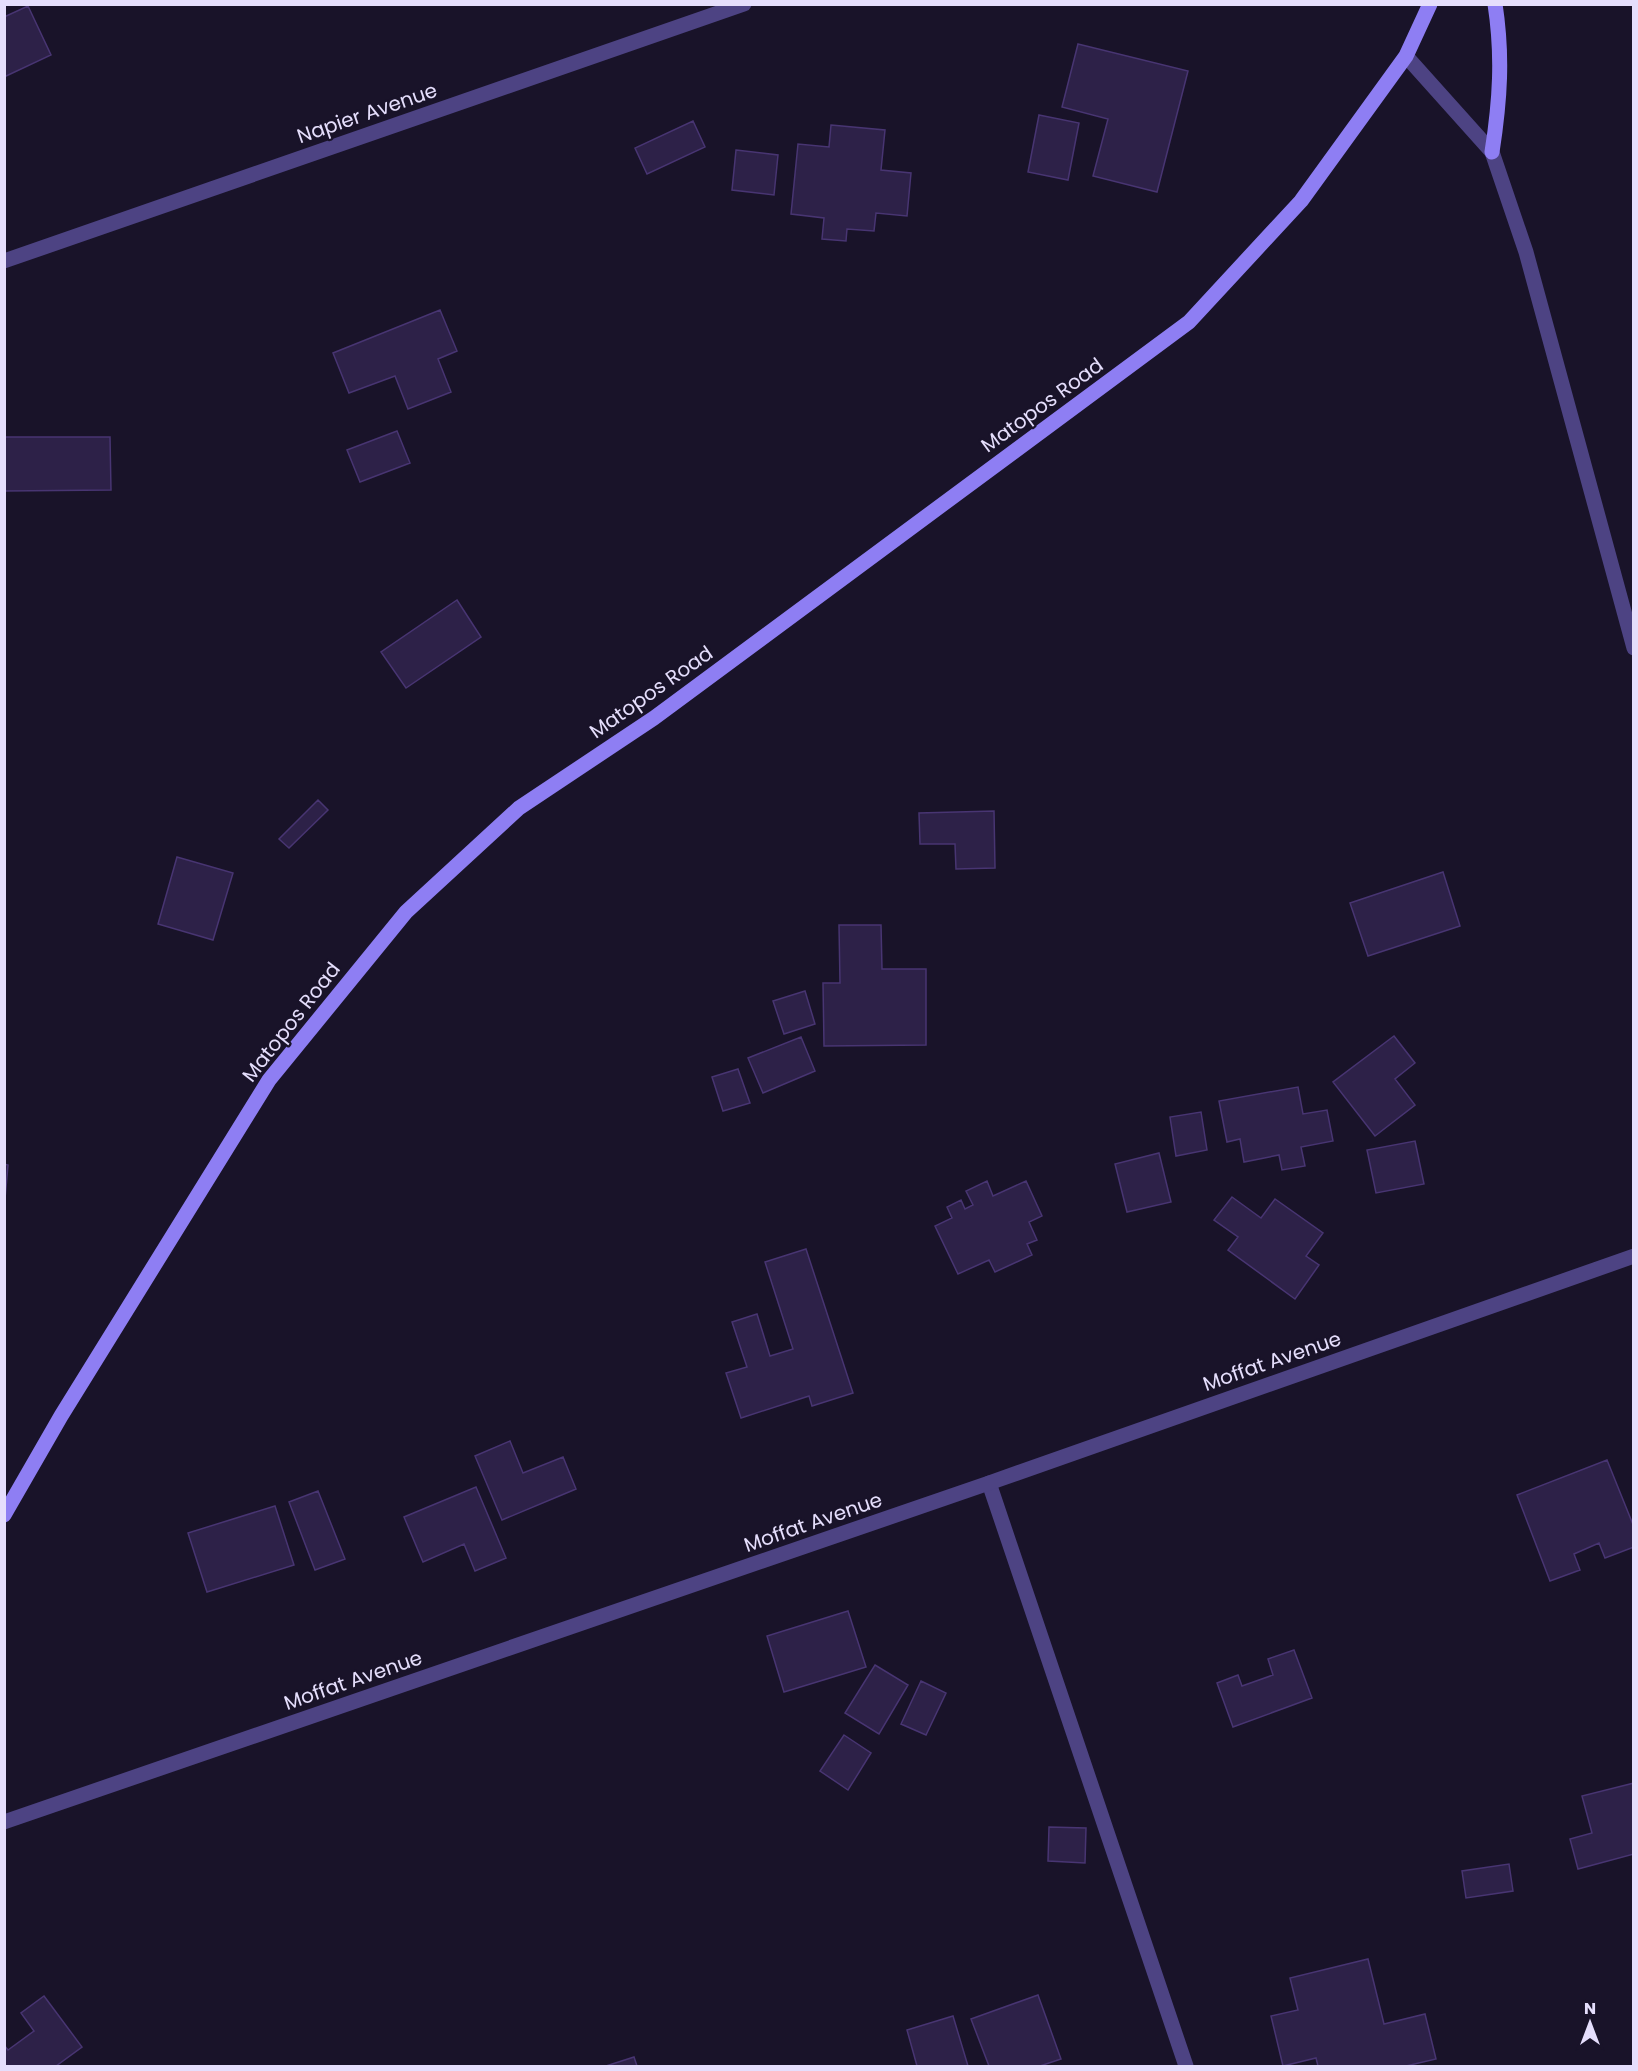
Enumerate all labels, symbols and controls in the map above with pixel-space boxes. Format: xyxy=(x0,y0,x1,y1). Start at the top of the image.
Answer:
street label: Napier Avenue xyxy=(293,76,441,150)
street label: Matopos Road xyxy=(975,351,1109,459)
street label: Matopos Road xyxy=(584,639,718,745)
street label: Matopos Road xyxy=(235,956,347,1088)
street label: Moffat Avenue xyxy=(1199,1324,1345,1398)
street label: Moffat Avenue xyxy=(740,1485,886,1559)
street label: Moffat Avenue xyxy=(280,1643,426,1717)
north arrow xyxy=(1560,1993,1620,2053)
text: N xyxy=(1584,1997,1596,2020)

